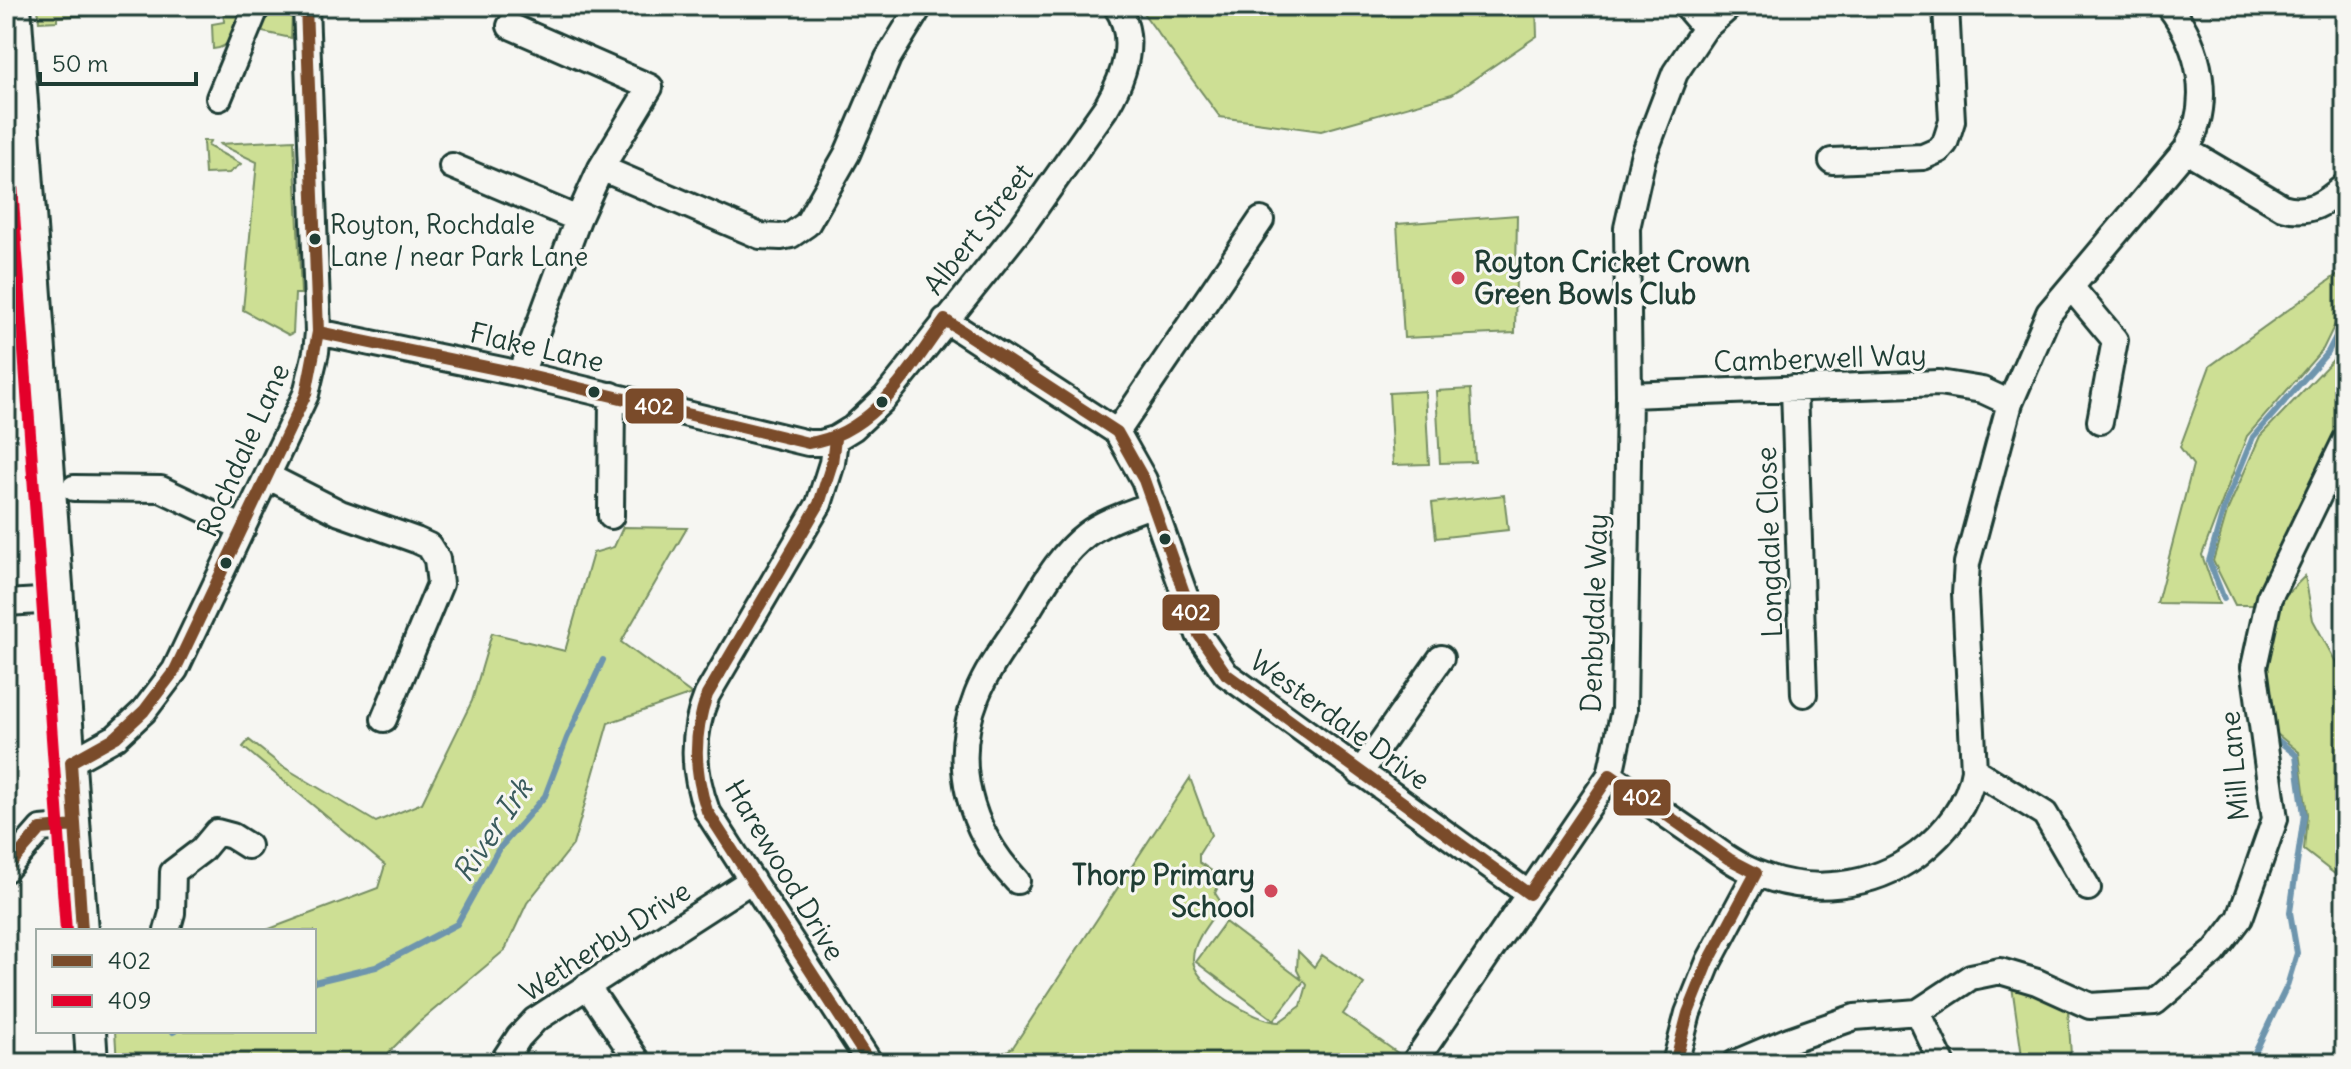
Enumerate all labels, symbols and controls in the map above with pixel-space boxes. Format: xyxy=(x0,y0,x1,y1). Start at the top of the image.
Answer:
scale bar xyxy=(40,36,196,86)
text: 50 m xyxy=(52,48,108,78)
street label: Albert Street xyxy=(915,156,1041,302)
place label: Royton, Rochdale Lane / near Park Lane xyxy=(330,208,588,273)
marker: Royton, Rochdale Lane / near Park Lane xyxy=(307,231,323,247)
place label: Royton Cricket Crown Green Bowls Club xyxy=(1474,244,1750,312)
marker: Royton Cricket Crown Green Bowls Club xyxy=(1449,269,1467,287)
street label: Flake Lane xyxy=(467,314,607,380)
street label: Camberwell Way xyxy=(1713,336,1927,380)
street label: Rochdale Lane xyxy=(189,357,297,543)
unlabelled marker xyxy=(586,384,602,400)
line badge: 402 xyxy=(624,387,685,425)
text: 402 xyxy=(634,392,674,420)
unlabelled marker xyxy=(874,394,890,410)
street label: Longdale Close xyxy=(1748,446,1790,638)
street label: Denbydale Way xyxy=(1573,513,1615,713)
unlabelled marker xyxy=(1157,531,1173,547)
unlabelled marker xyxy=(218,555,234,571)
line badge: 402 xyxy=(1161,593,1221,632)
text: 402 xyxy=(1171,598,1211,626)
street label: Westerdale Drive xyxy=(1243,642,1437,798)
street label: Mill Lane xyxy=(2211,709,2257,823)
water label: River Irk xyxy=(444,770,541,889)
street label: Harewood Drive xyxy=(717,773,853,967)
line badge: 402 xyxy=(1612,778,1672,817)
text: 402 xyxy=(1622,783,1662,811)
place label: Thorp Primary School xyxy=(1072,857,1255,925)
street label: Wetherby Drive xyxy=(513,873,697,1009)
marker: Thorp Primary School xyxy=(1262,882,1280,900)
legend xyxy=(36,929,316,1033)
text: 402 xyxy=(108,945,151,975)
text: 409 xyxy=(108,985,151,1015)

